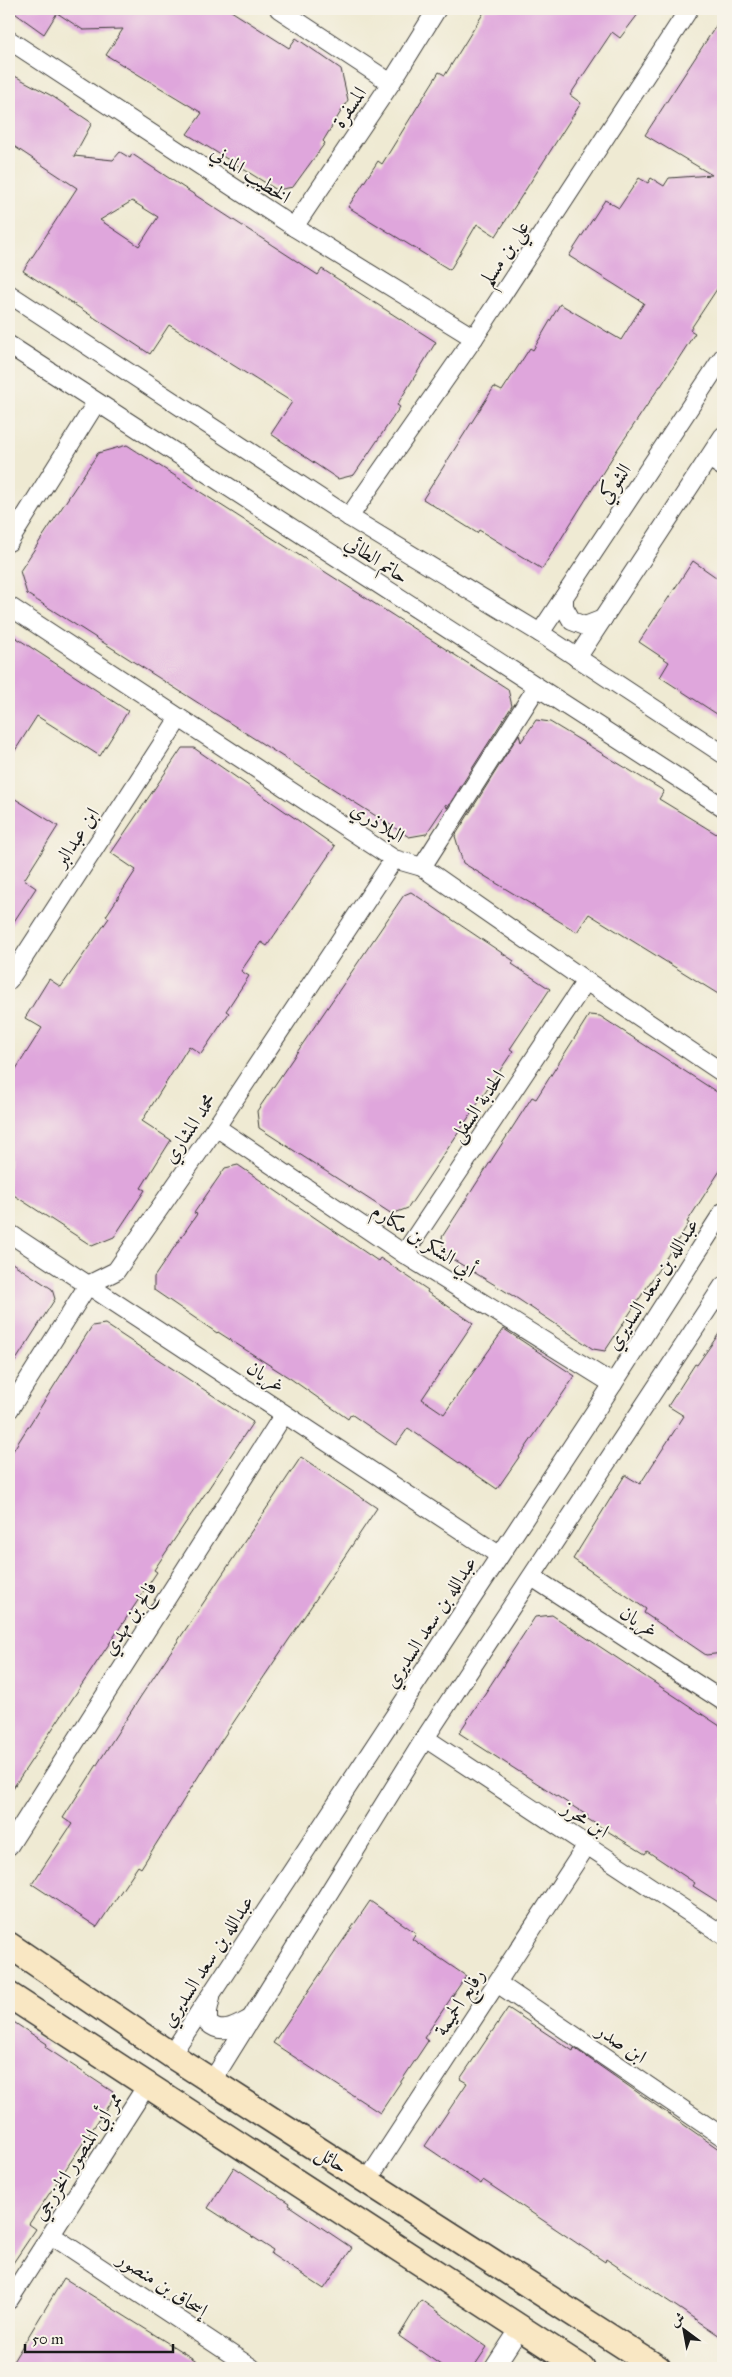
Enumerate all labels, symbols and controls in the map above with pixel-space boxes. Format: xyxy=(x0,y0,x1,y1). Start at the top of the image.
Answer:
street label: المسفرة xyxy=(327,82,372,133)
street label: الخطيب المدني xyxy=(204,139,295,212)
street label: علي بن مسلم xyxy=(474,216,542,295)
street label: الشوكي xyxy=(592,459,639,510)
street label: حاتم الطائي xyxy=(337,530,413,593)
street label: البلاذري xyxy=(345,796,409,851)
street label: ابن عبدالبر xyxy=(47,803,105,874)
street label: الحدبة السفلى xyxy=(444,1065,512,1148)
street label: محمد المشاري xyxy=(157,1089,224,1170)
street label: أبي الشكر بن مكارم xyxy=(364,1196,482,1288)
street label: عبدالله بن سعد السديري xyxy=(600,1214,707,1357)
street label: غريان xyxy=(241,1355,290,1399)
street label: عبدالله بن سعد السديري xyxy=(378,1552,485,1695)
street label: فالح بن مهدي xyxy=(96,1577,166,1662)
street label: غريان xyxy=(614,1600,663,1644)
street label: ابن محرز xyxy=(556,1794,614,1844)
street label: عبدالله بن سعد السديري xyxy=(155,1891,262,2034)
street label: رفايع الحميمة xyxy=(428,1964,495,2043)
street label: ابن صدر xyxy=(591,2017,651,2068)
street label: ممر أبي المنصور الخزرجي xyxy=(25,2087,131,2227)
street label: حائل xyxy=(310,2140,353,2181)
street label: إسحاق بن منصور xyxy=(111,2245,214,2324)
north arrow xyxy=(660,2304,710,2354)
text: ش xyxy=(667,2308,688,2330)
scale bar xyxy=(25,2322,172,2354)
text: 50 m xyxy=(32,2330,64,2348)

